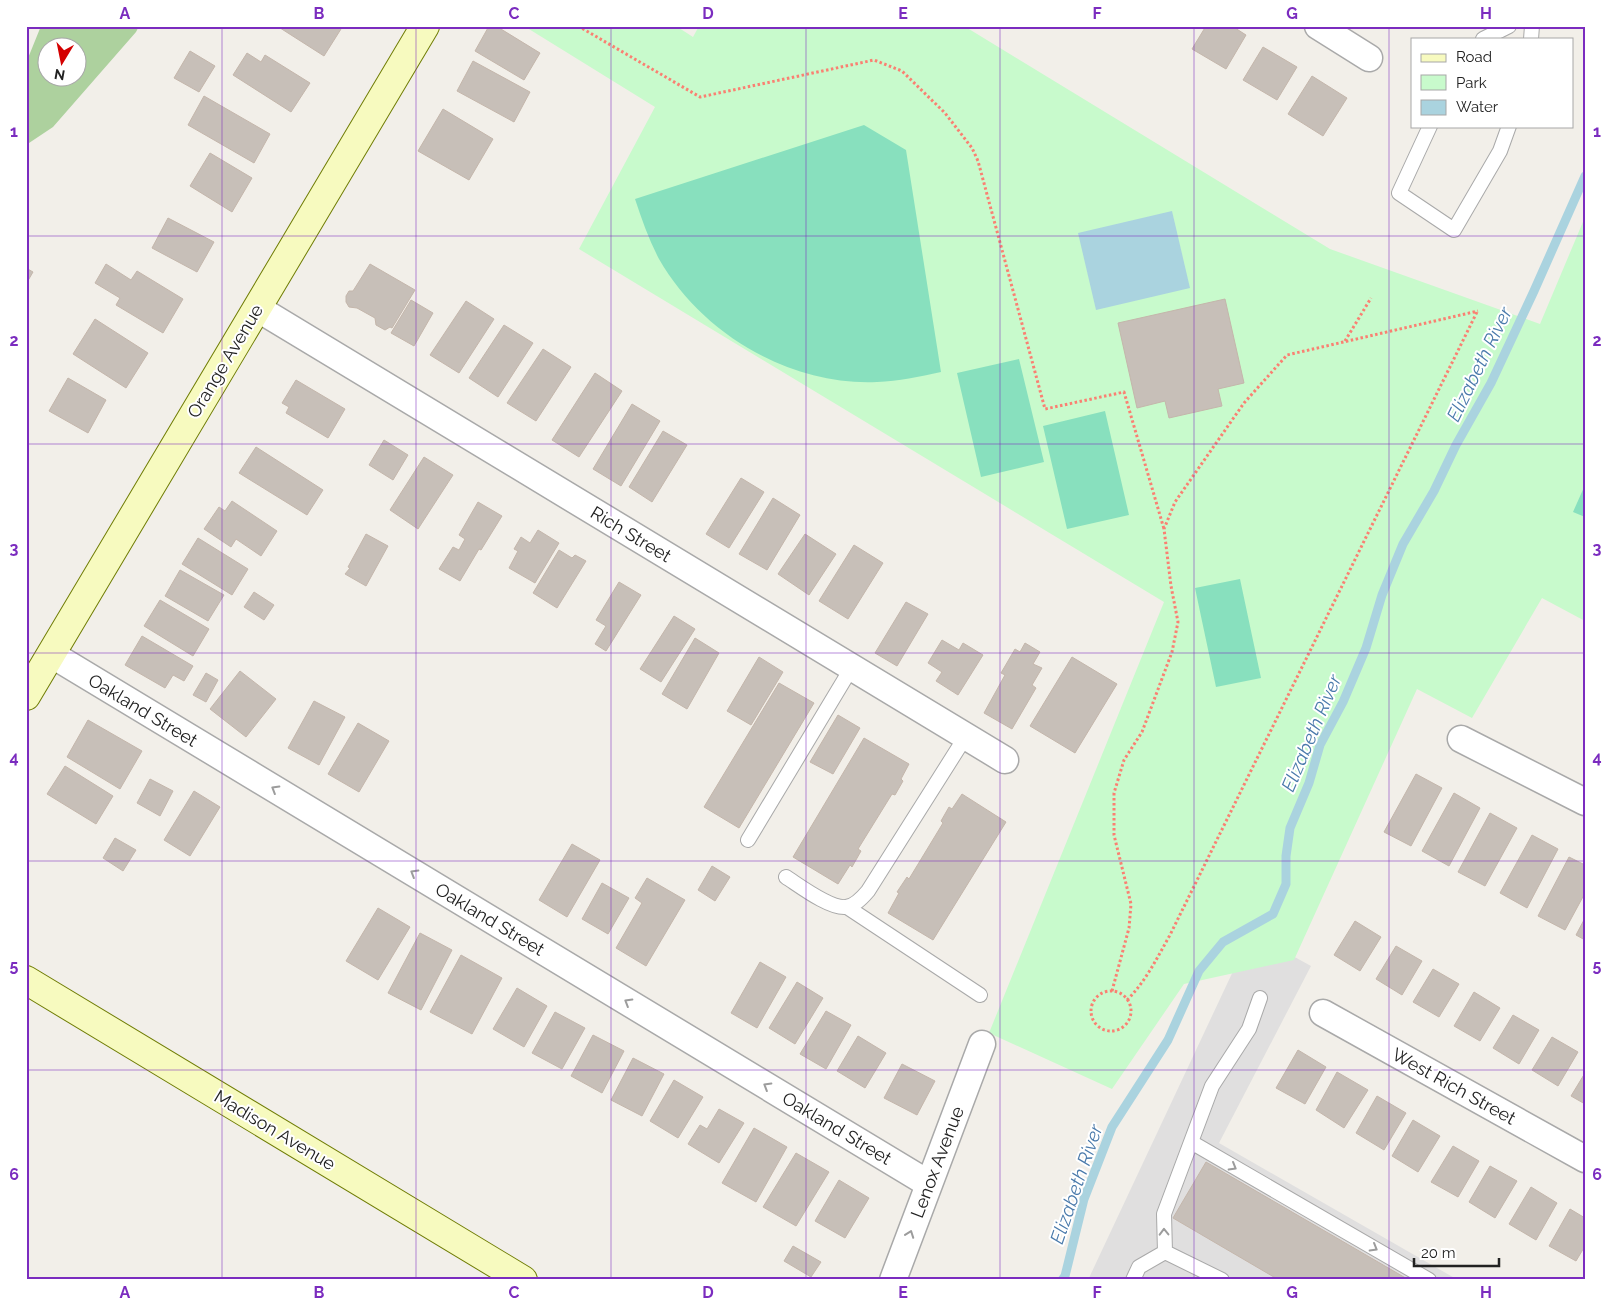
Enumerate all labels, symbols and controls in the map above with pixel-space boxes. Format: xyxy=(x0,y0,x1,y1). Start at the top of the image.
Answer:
text: A xyxy=(120,4,131,23)
text: B xyxy=(314,4,325,23)
text: C xyxy=(509,4,520,23)
text: D xyxy=(702,4,714,23)
text: E xyxy=(898,4,908,23)
text: F xyxy=(1092,4,1102,23)
text: G xyxy=(1286,4,1298,23)
text: H xyxy=(1480,4,1492,23)
north arrow xyxy=(38,38,88,88)
legend xyxy=(1411,38,1574,128)
text: Road xyxy=(1456,48,1492,66)
text: N xyxy=(53,66,66,84)
text: Park xyxy=(1456,74,1487,92)
text: Water xyxy=(1456,98,1499,116)
text: 1 xyxy=(10,122,18,141)
text: 1 xyxy=(1593,122,1601,141)
street label: Orange Avenue xyxy=(183,300,267,422)
water label: Elizabeth River xyxy=(1442,302,1517,425)
text: 2 xyxy=(9,331,19,350)
text: 2 xyxy=(1592,331,1602,350)
street label: Rich Street xyxy=(587,502,675,566)
text: 3 xyxy=(10,539,19,558)
text: 3 xyxy=(1593,539,1602,558)
street label: Oakland Street xyxy=(85,669,201,751)
water label: Elizabeth River xyxy=(1277,670,1346,795)
text: 4 xyxy=(9,748,19,767)
text: 4 xyxy=(1592,748,1602,767)
one-way arrow xyxy=(271,785,280,795)
one-way arrow xyxy=(410,869,419,879)
street label: Oakland Street xyxy=(432,878,548,960)
text: 5 xyxy=(10,956,19,975)
text: 5 xyxy=(1593,956,1602,975)
one-way arrow xyxy=(624,999,633,1009)
street label: West Rich Street xyxy=(1389,1043,1519,1129)
one-way arrow xyxy=(763,1083,772,1093)
street label: Madison Avenue xyxy=(211,1086,340,1175)
street label: Oakland Street xyxy=(779,1087,895,1169)
street label: Lenox Avenue xyxy=(906,1103,968,1221)
water label: Elizabeth River xyxy=(1045,1120,1107,1247)
one-way arrow xyxy=(1228,1160,1237,1170)
text: 6 xyxy=(9,1165,19,1184)
text: 6 xyxy=(1592,1165,1602,1184)
one-way arrow xyxy=(1159,1228,1169,1236)
one-way arrow xyxy=(904,1230,914,1239)
scale bar xyxy=(1414,1236,1498,1268)
one-way arrow xyxy=(1368,1242,1377,1252)
text: 20 m xyxy=(1421,1244,1456,1262)
text: A xyxy=(120,1283,131,1302)
text: B xyxy=(314,1283,325,1302)
text: C xyxy=(509,1283,520,1302)
text: D xyxy=(702,1283,714,1302)
text: E xyxy=(898,1283,908,1302)
text: F xyxy=(1092,1283,1102,1302)
text: G xyxy=(1286,1283,1298,1302)
text: H xyxy=(1480,1283,1492,1302)

